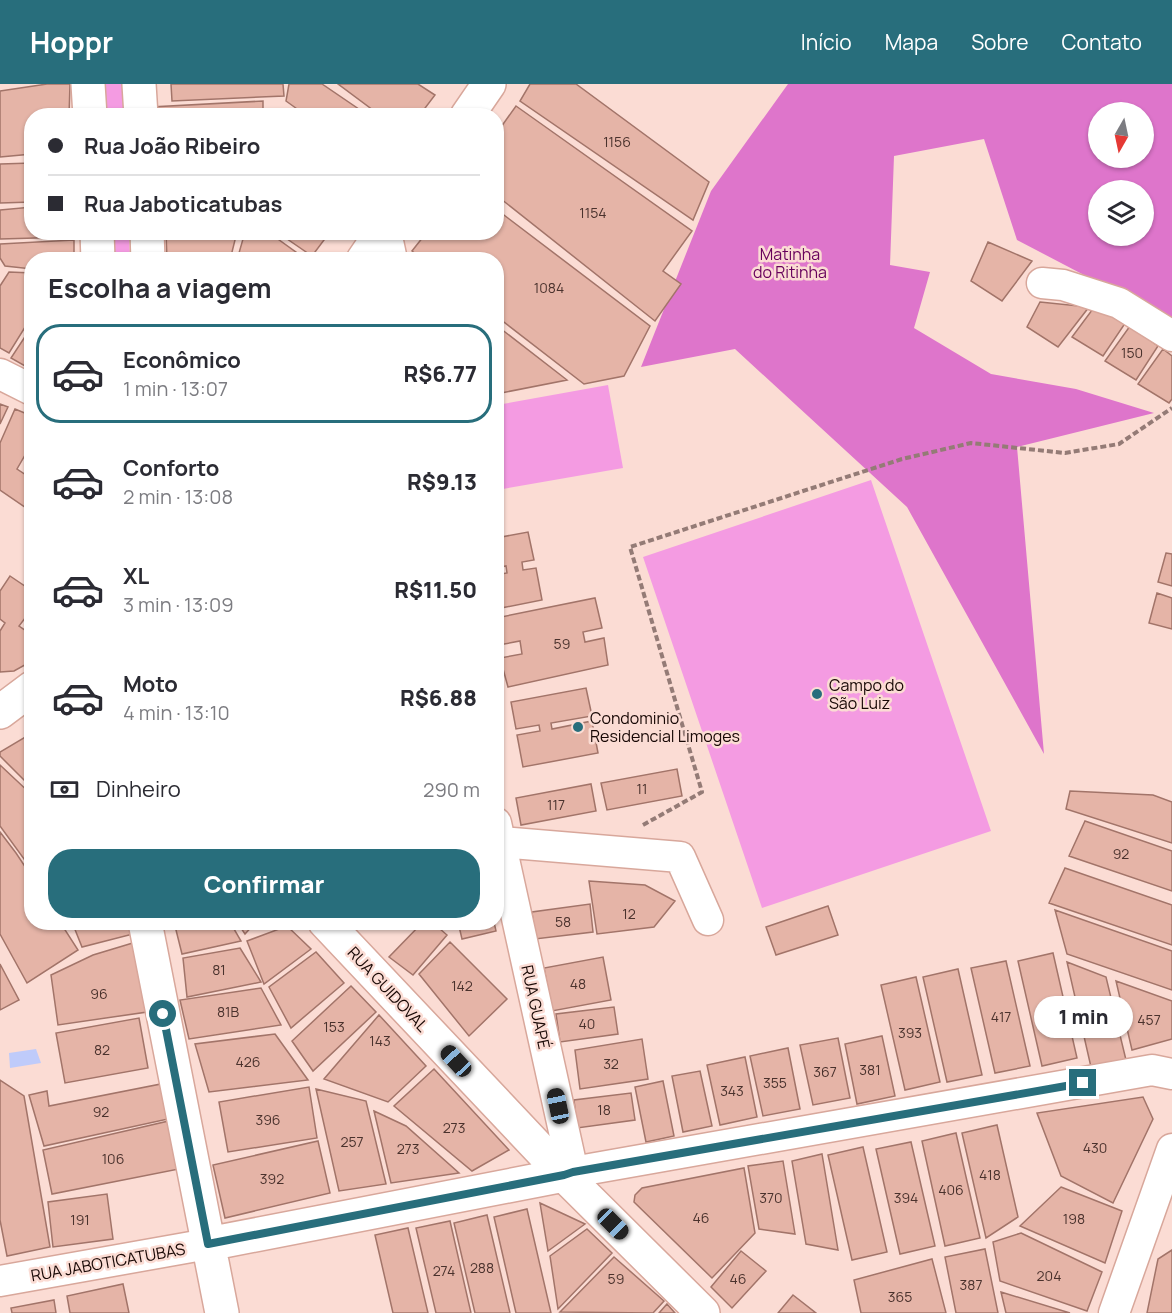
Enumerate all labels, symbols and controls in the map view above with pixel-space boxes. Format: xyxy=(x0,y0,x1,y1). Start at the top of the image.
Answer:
text: Hoppr xyxy=(30,23,113,61)
text: Início xyxy=(801,28,852,56)
text: Mapa xyxy=(885,28,938,56)
text: Sobre xyxy=(971,28,1029,56)
text: Contato xyxy=(1062,28,1142,56)
north arrow xyxy=(1088,102,1154,168)
map controls xyxy=(1088,102,1154,246)
text: Rua João Ribeiro xyxy=(84,131,260,161)
house number: 1156 xyxy=(603,132,631,151)
button: layers xyxy=(1088,180,1154,246)
text: Rua Jaboticatubas xyxy=(84,189,282,219)
house number: 1154 xyxy=(579,203,607,222)
park label: Matinha do Ritinha xyxy=(753,243,827,283)
text: Escolha a viagem xyxy=(48,269,271,306)
house number: 1084 xyxy=(534,278,564,297)
house number: 150 xyxy=(1121,343,1143,362)
text: Econômico xyxy=(123,345,241,375)
icon: car xyxy=(51,347,105,401)
text: R$6.77 xyxy=(403,359,477,389)
text: 1 min · 13:07 xyxy=(123,375,228,402)
text: Conforto xyxy=(123,453,219,483)
icon: car xyxy=(51,455,105,509)
text: R$9.13 xyxy=(407,467,477,497)
text: 2 min · 13:08 xyxy=(123,483,233,510)
text: XL xyxy=(123,561,149,591)
icon: car xyxy=(51,563,105,617)
text: R$11.50 xyxy=(394,575,477,605)
text: 3 min · 13:09 xyxy=(123,591,234,618)
house number: 59 xyxy=(554,634,570,653)
text: Moto xyxy=(123,669,178,699)
icon: car xyxy=(51,671,105,725)
place label: Campo do São Luiz xyxy=(829,674,904,714)
text: R$6.88 xyxy=(400,683,477,713)
marker: Campo do São Luiz xyxy=(810,687,824,701)
text: 4 min · 13:10 xyxy=(123,699,230,726)
place label: Condominio Residencial Limoges xyxy=(590,707,740,747)
marker: Condominio Residencial Limoges xyxy=(571,720,585,734)
icon: cash xyxy=(48,773,81,806)
text: Dinheiro xyxy=(96,774,181,804)
text: 290 m xyxy=(423,776,480,803)
house number: 11 xyxy=(637,779,647,798)
house number: 117 xyxy=(547,795,565,814)
house number: 92 xyxy=(1113,844,1129,863)
button: Confirmar xyxy=(48,849,480,918)
house number: 12 xyxy=(622,904,636,923)
house number: 58 xyxy=(555,912,571,931)
street label: RUA GUIDOVAL xyxy=(343,942,433,1036)
house number: 81 xyxy=(212,960,226,979)
street label: RUA GUAPÉ xyxy=(516,963,556,1051)
house number: 48 xyxy=(570,974,586,993)
house number: 142 xyxy=(451,976,473,995)
house number: 96 xyxy=(90,984,108,1003)
callout: 1 min xyxy=(1034,996,1132,1038)
route start xyxy=(149,1000,176,1027)
house number: 81B xyxy=(217,1002,240,1021)
text: 1 min xyxy=(1058,1003,1109,1030)
house number: 417 xyxy=(991,1007,1011,1026)
house number: 457 xyxy=(1137,1010,1161,1029)
house number: 40 xyxy=(579,1014,595,1033)
house number: 153 xyxy=(323,1017,345,1036)
house number: 393 xyxy=(898,1023,922,1042)
house number: 143 xyxy=(369,1031,391,1050)
house number: 82 xyxy=(94,1040,110,1059)
car xyxy=(437,1042,475,1080)
house number: 426 xyxy=(236,1052,260,1071)
house number: 32 xyxy=(603,1054,619,1073)
house number: 381 xyxy=(859,1060,881,1079)
house number: 367 xyxy=(813,1062,837,1081)
route end xyxy=(1069,1069,1096,1096)
house number: 355 xyxy=(763,1073,787,1092)
house number: 343 xyxy=(720,1081,744,1100)
car xyxy=(545,1087,571,1125)
house number: 18 xyxy=(597,1100,611,1119)
house number: 92 xyxy=(93,1102,109,1121)
house number: 396 xyxy=(255,1110,281,1129)
house number: 273 xyxy=(443,1118,465,1137)
house number: 257 xyxy=(340,1132,364,1151)
house number: 430 xyxy=(1083,1138,1107,1157)
house number: 273 xyxy=(397,1139,419,1158)
house number: 106 xyxy=(102,1149,124,1168)
house number: 418 xyxy=(979,1165,1001,1184)
house number: 392 xyxy=(260,1169,284,1188)
house number: 406 xyxy=(938,1180,964,1199)
house number: 370 xyxy=(759,1188,783,1207)
house number: 394 xyxy=(894,1188,918,1207)
car xyxy=(594,1205,632,1243)
house number: 46 xyxy=(693,1208,709,1227)
house number: 198 xyxy=(1063,1209,1085,1228)
house number: 191 xyxy=(70,1210,90,1229)
street label: RUA JABOTICATUBAS xyxy=(29,1238,187,1286)
house number: 288 xyxy=(470,1258,494,1277)
house number: 274 xyxy=(433,1261,455,1280)
house number: 204 xyxy=(1037,1266,1061,1285)
house number: 59 xyxy=(608,1269,624,1288)
house number: 46 xyxy=(730,1269,746,1288)
house number: 387 xyxy=(960,1275,982,1294)
house number: 365 xyxy=(888,1287,912,1306)

